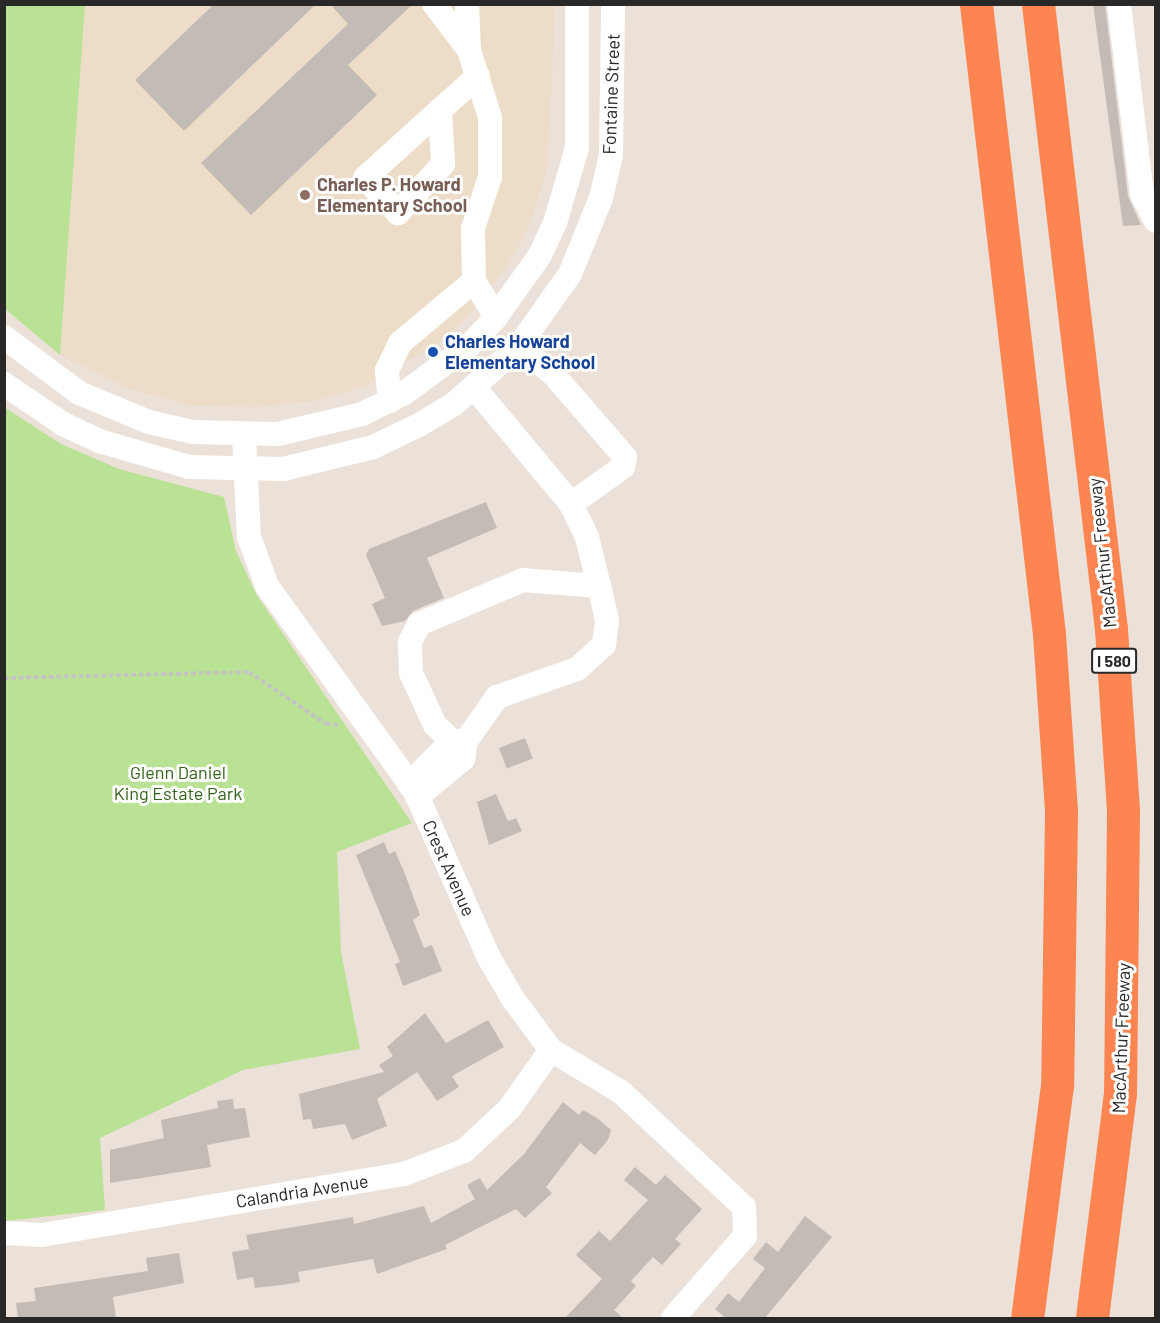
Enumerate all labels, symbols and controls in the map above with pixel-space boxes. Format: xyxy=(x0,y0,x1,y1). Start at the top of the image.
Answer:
street label: Fontaine Street xyxy=(598,33,624,155)
place label: Charles P. Howard Elementary School xyxy=(317,174,467,216)
marker: Charles P. Howard Elementary School xyxy=(298,188,312,202)
place label: Charles Howard Elementary School xyxy=(445,331,595,374)
marker: Charles Howard Elementary School xyxy=(426,345,440,359)
street label: MacArthur Freeway xyxy=(1083,477,1121,629)
road number: I 580 xyxy=(1090,648,1138,674)
park label: Glenn Daniel King Estate Park xyxy=(114,762,242,804)
street label: Crest Avenue xyxy=(418,817,480,919)
street label: MacArthur Freeway xyxy=(1108,962,1134,1114)
street label: Calandria Avenue xyxy=(234,1170,370,1212)

